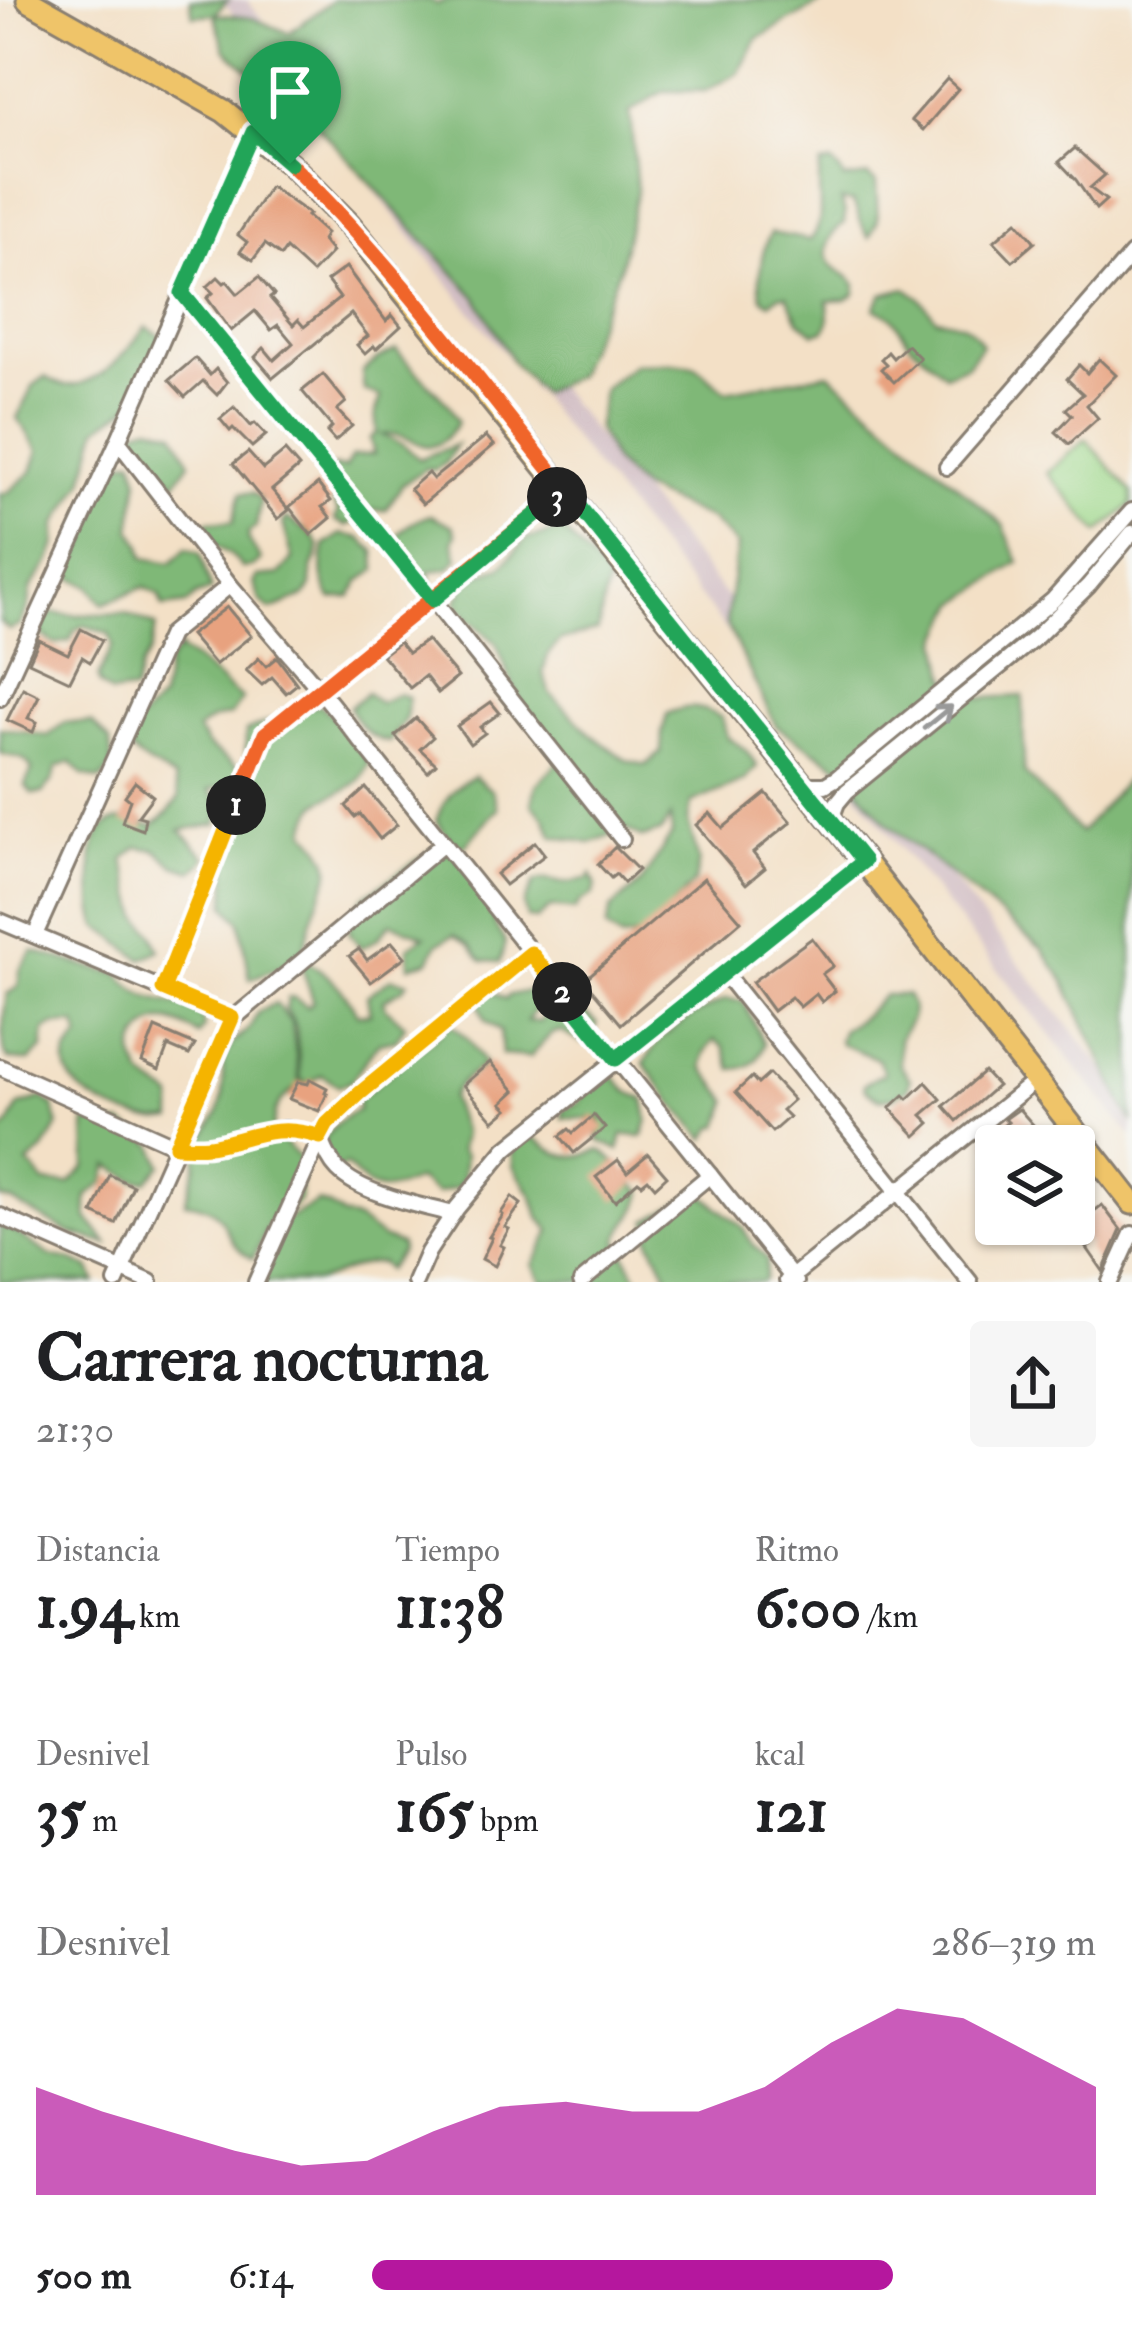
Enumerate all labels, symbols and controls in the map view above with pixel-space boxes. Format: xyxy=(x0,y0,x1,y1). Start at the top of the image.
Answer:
pin xyxy=(239,41,341,164)
icon: arrive xyxy=(257,59,323,125)
pin: 3 xyxy=(527,467,587,527)
text: 3 xyxy=(551,476,563,517)
one-way arrow xyxy=(922,704,953,732)
pin: 1 xyxy=(206,775,266,835)
text: 1 xyxy=(230,784,242,825)
pin: 2 xyxy=(532,962,592,1022)
text: 2 xyxy=(554,971,570,1012)
map controls xyxy=(975,1125,1095,1245)
button: layers xyxy=(975,1125,1095,1245)
text: Carrera nocturna xyxy=(36,1318,487,1401)
button: share xyxy=(970,1321,1096,1447)
text: 21:30 xyxy=(36,1405,114,1454)
text: Distancia xyxy=(36,1530,160,1571)
text: Tiempo xyxy=(395,1530,500,1571)
text: Ritmo xyxy=(755,1530,839,1571)
text: 1.94 xyxy=(36,1571,132,1646)
text: 11:38 xyxy=(395,1571,504,1646)
text: 6:00 xyxy=(755,1571,861,1646)
text: km xyxy=(132,1596,180,1637)
text: /km xyxy=(861,1596,918,1637)
text: Desnivel xyxy=(36,1734,150,1775)
text: Pulso xyxy=(395,1734,467,1775)
text: kcal xyxy=(755,1734,805,1775)
text: 35 xyxy=(36,1775,85,1850)
text: 165 xyxy=(395,1775,473,1850)
text: 121 xyxy=(755,1775,828,1850)
text: m xyxy=(85,1800,118,1841)
text: bpm xyxy=(473,1800,539,1841)
text: Desnivel xyxy=(36,1918,171,1967)
text: 286–319 m xyxy=(931,1918,1096,1967)
text: 500 m xyxy=(36,2251,131,2300)
text: 6:14 xyxy=(228,2251,292,2300)

